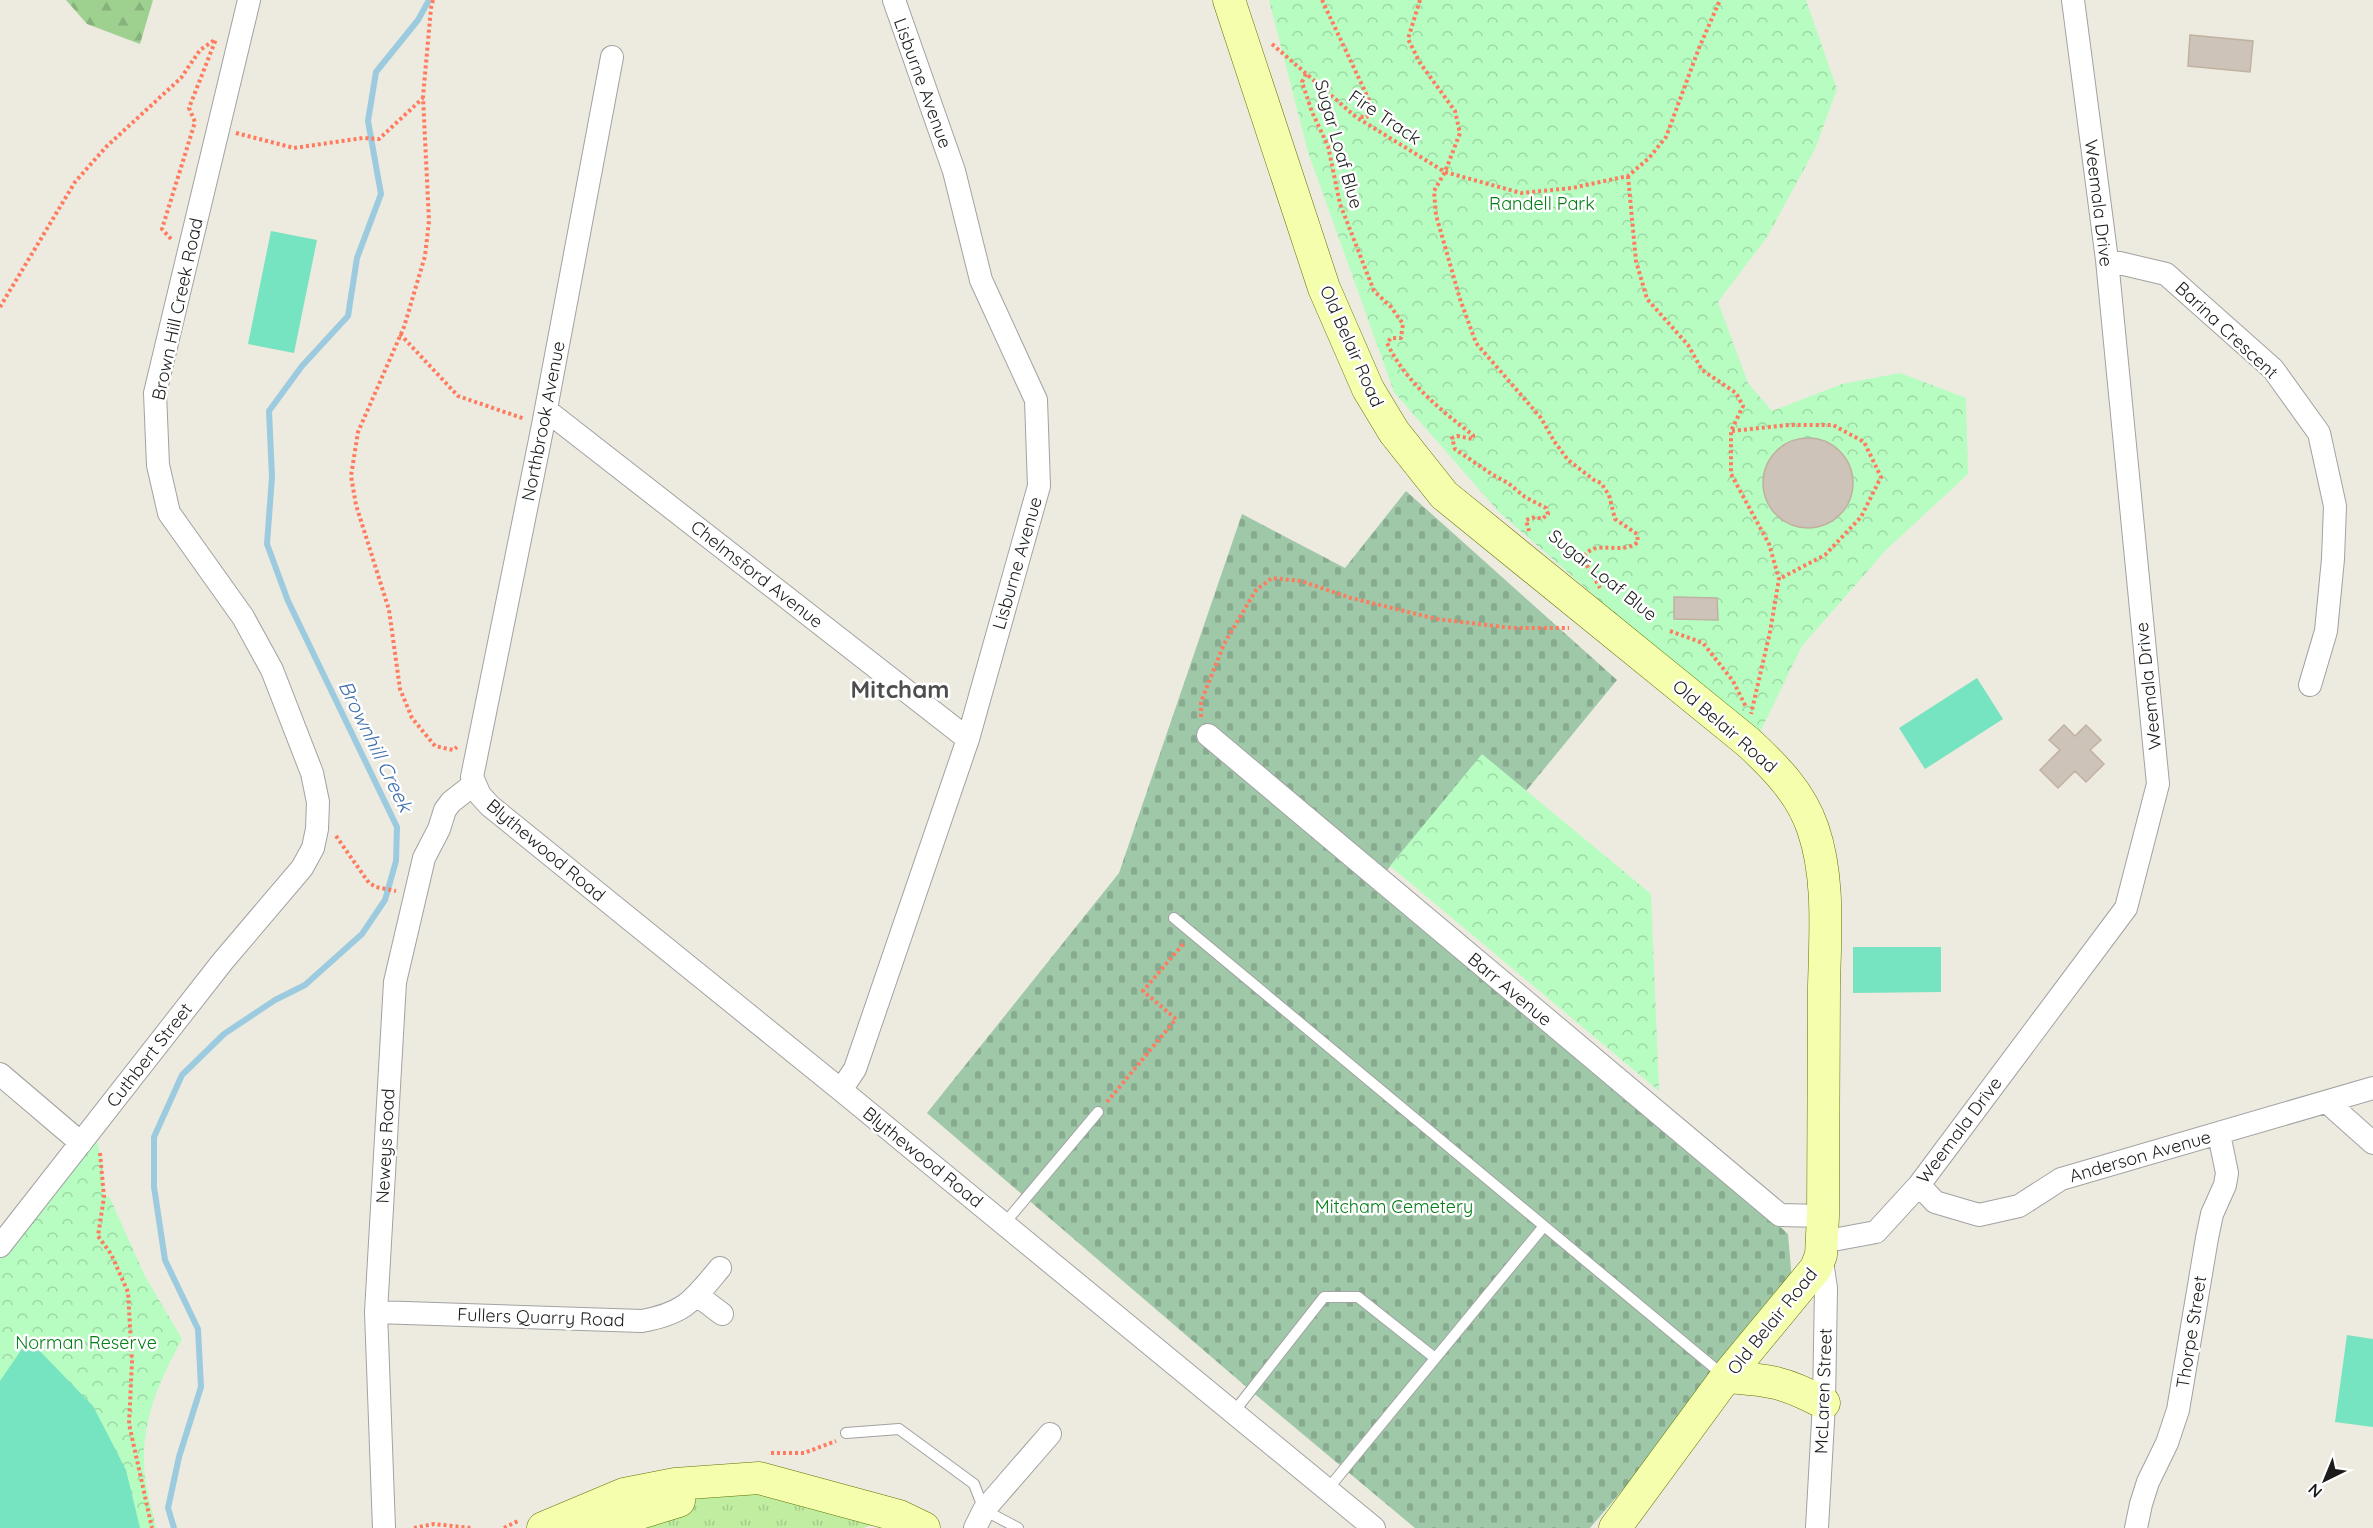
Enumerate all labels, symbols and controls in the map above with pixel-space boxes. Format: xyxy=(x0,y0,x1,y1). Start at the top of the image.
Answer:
street label: Lisburne Avenue xyxy=(889,15,957,151)
street label: Sugar Loaf Blue xyxy=(1310,77,1368,211)
street label: Fire Track xyxy=(1345,85,1425,149)
street label: Weemala Drive xyxy=(2080,138,2118,268)
park label: Randell Park xyxy=(1489,192,1595,215)
street label: Brown Hill Creek Road xyxy=(146,216,208,402)
street label: Barina Crescent xyxy=(2171,276,2283,384)
street label: Old Belair Road xyxy=(1315,282,1389,410)
street label: Northbrook Avenue xyxy=(516,339,570,503)
street label: Lisburne Avenue xyxy=(987,494,1047,632)
street label: Chelmsford Avenue xyxy=(686,515,828,633)
street label: Sugar Loaf Blue xyxy=(1544,524,1662,626)
street label: Weemala Drive xyxy=(2130,621,2166,751)
district label: Mitcham xyxy=(851,674,949,704)
street label: Old Belair Road xyxy=(1668,674,1782,778)
water label: Brownhill Creek xyxy=(333,676,420,818)
street label: Blythewood Road xyxy=(482,794,610,906)
street label: Barr Avenue xyxy=(1463,947,1557,1031)
street label: Cuthbert Street xyxy=(101,998,197,1112)
street label: Weemala Drive xyxy=(1911,1072,2007,1188)
street label: Neweys Road xyxy=(371,1088,399,1204)
street label: Blythewood Road xyxy=(858,1101,988,1213)
street label: Anderson Avenue xyxy=(2067,1125,2213,1187)
park label: Mitcham Cemetery xyxy=(1315,1195,1473,1218)
street label: Old Belair Road xyxy=(1722,1263,1822,1379)
street label: Thorpe Street xyxy=(2171,1274,2211,1390)
street label: Fullers Quarry Road xyxy=(457,1303,625,1331)
street label: McLaren Street xyxy=(1809,1328,1837,1454)
park label: Norman Reserve xyxy=(15,1331,157,1354)
north arrow xyxy=(2295,1450,2355,1510)
text: N xyxy=(2304,1480,2326,1502)

